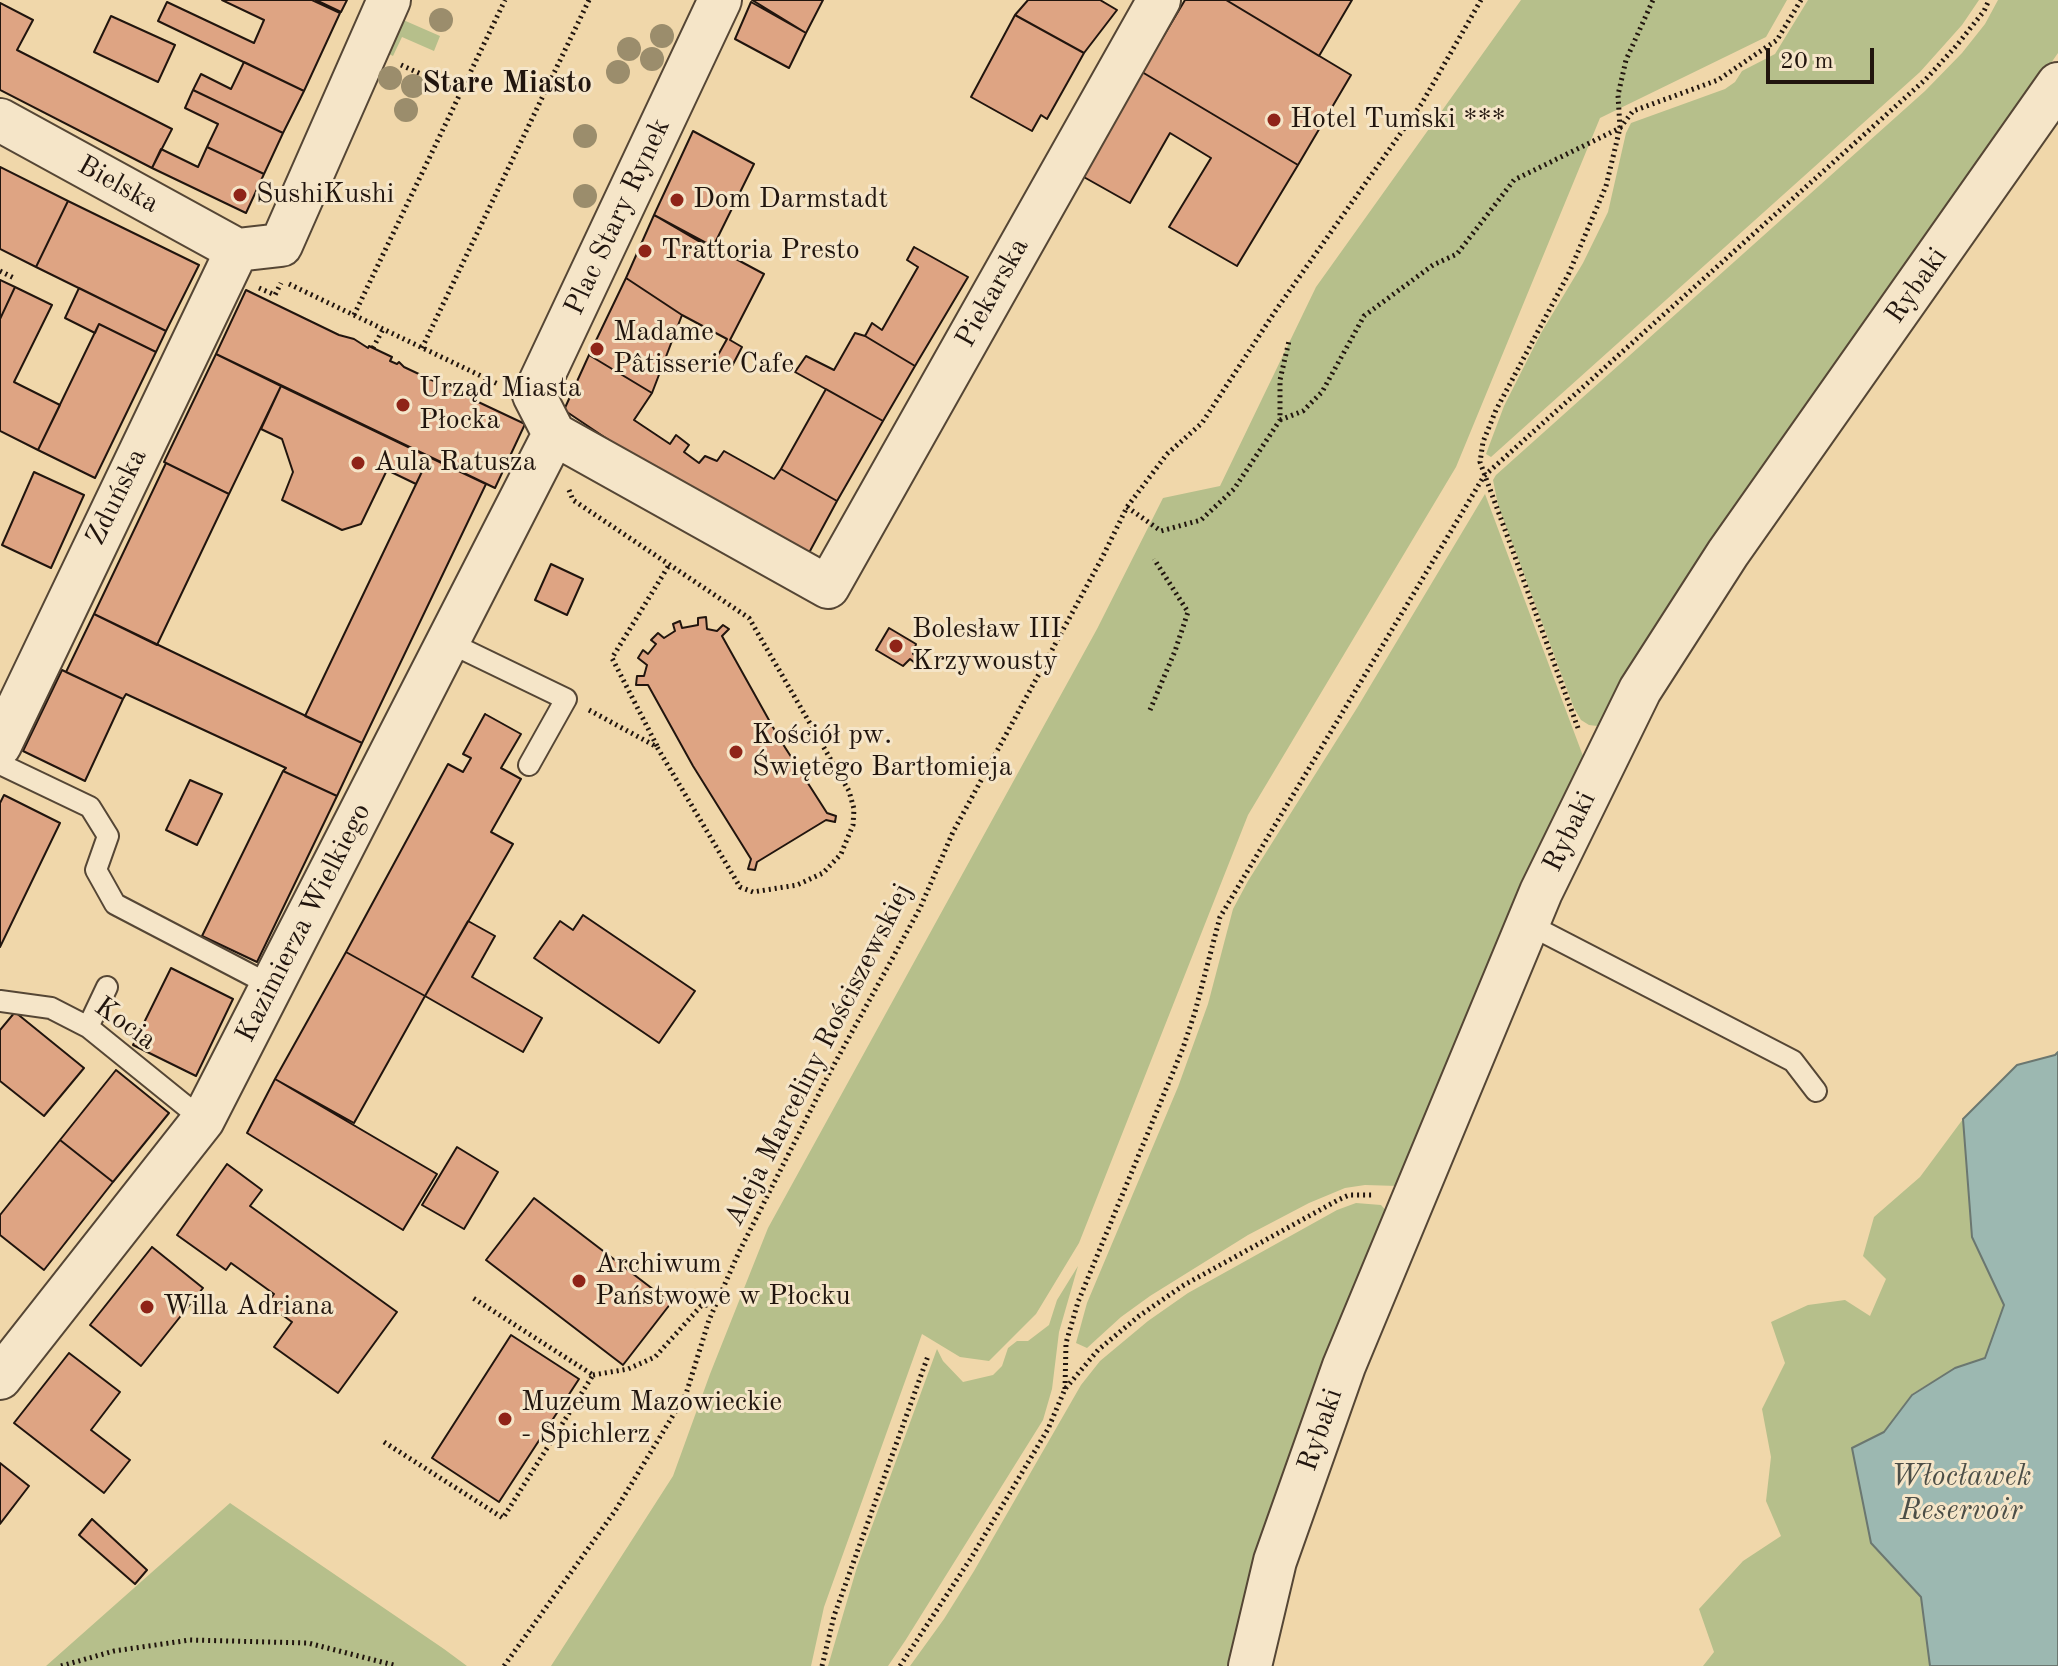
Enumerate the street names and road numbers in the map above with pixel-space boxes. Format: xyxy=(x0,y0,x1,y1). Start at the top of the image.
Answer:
street label: Plac Stary Rynek xyxy=(558,113,678,321)
street label: Bielska xyxy=(71,149,165,221)
street label: Piekarska xyxy=(949,232,1037,354)
street label: Rybaki xyxy=(1879,241,1955,331)
street label: Zduńska xyxy=(79,443,155,551)
street label: Rybaki xyxy=(1536,786,1604,878)
street label: Kazimierza Wielkiego xyxy=(229,798,379,1048)
street label: Aleja Marceliny Rościszewskiej xyxy=(718,878,920,1232)
street label: Kocia xyxy=(87,990,163,1058)
street label: Rybaki xyxy=(1291,1384,1351,1476)

